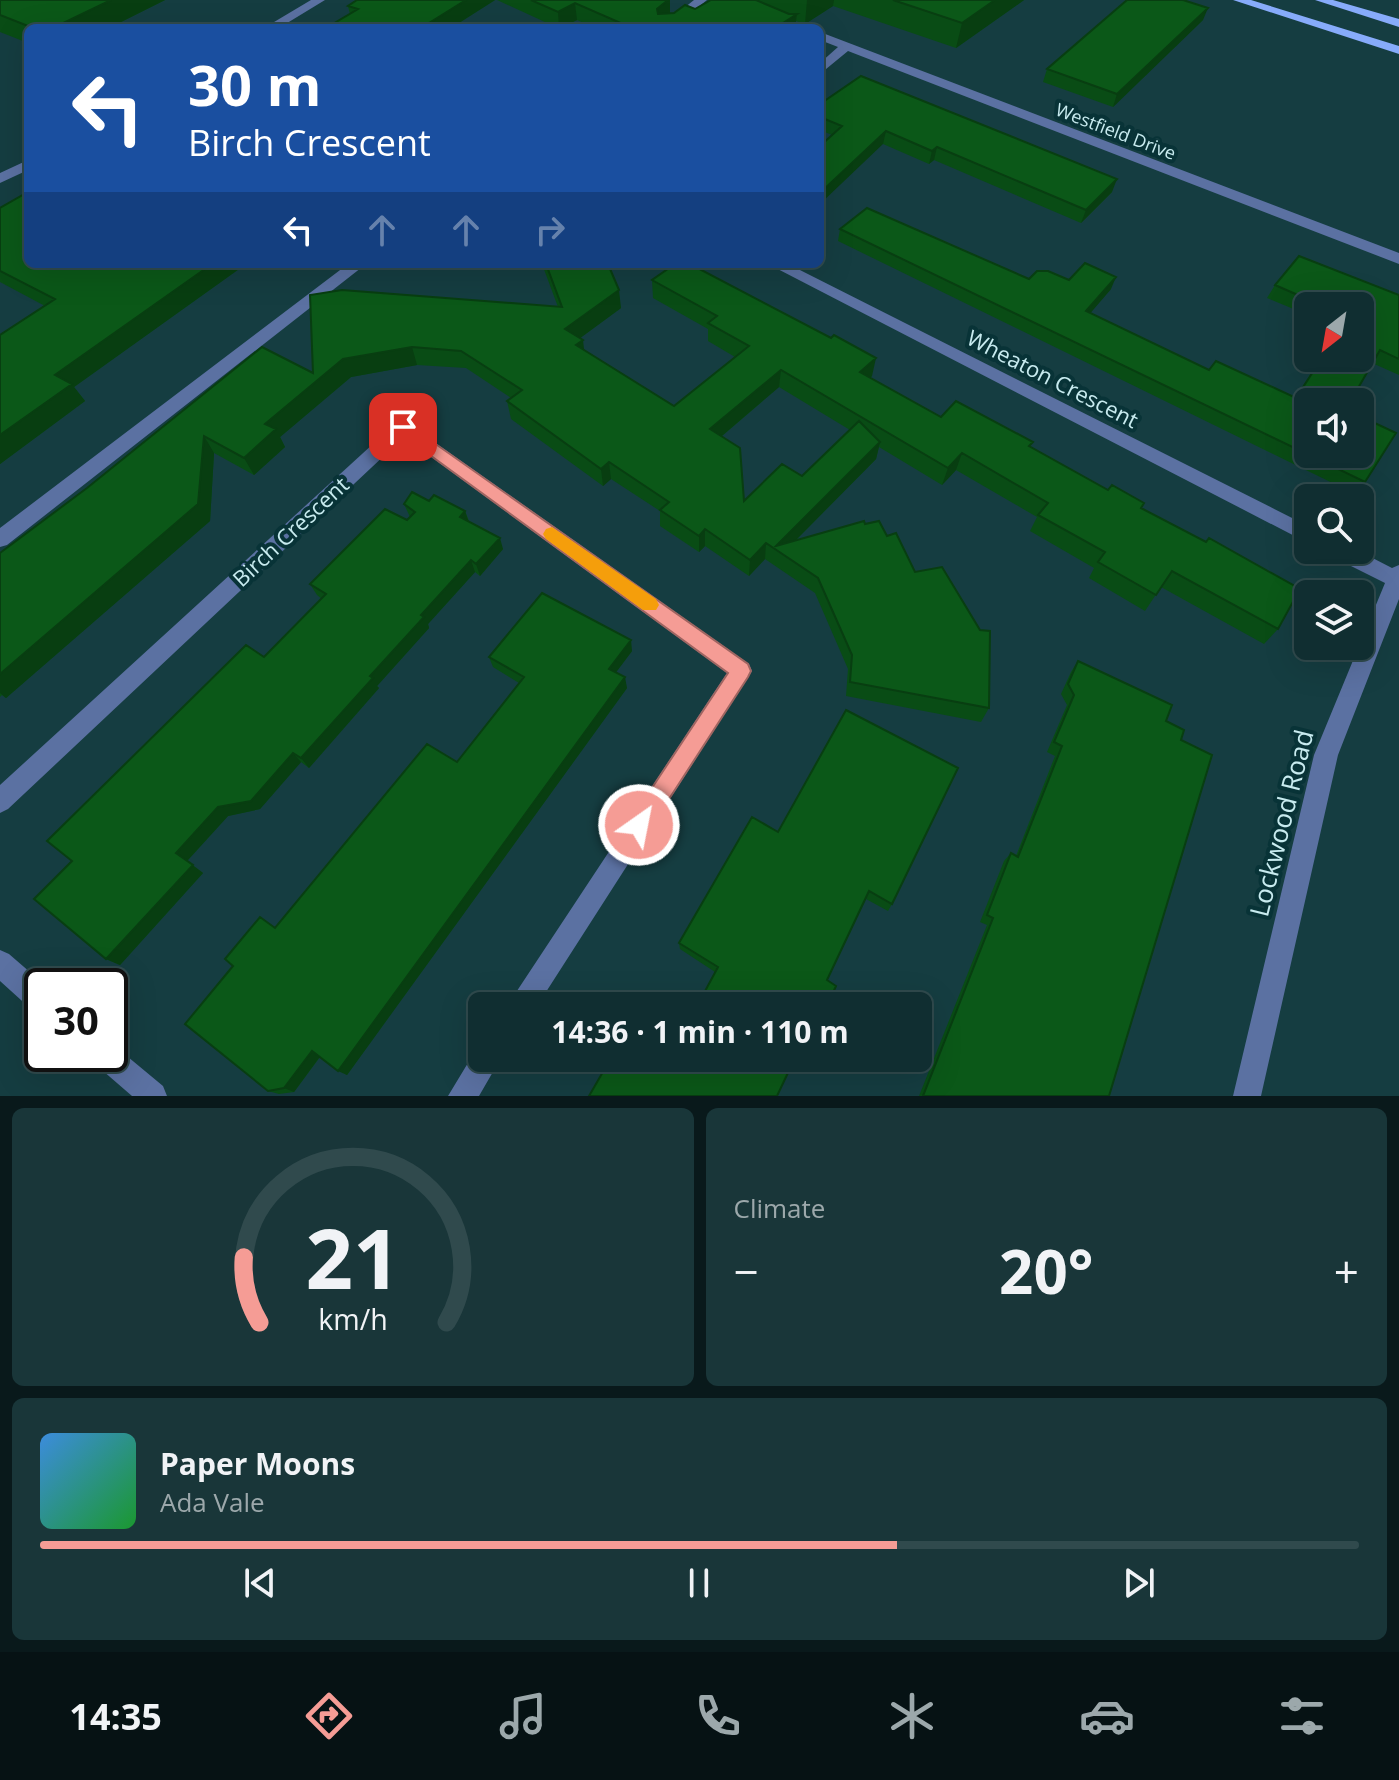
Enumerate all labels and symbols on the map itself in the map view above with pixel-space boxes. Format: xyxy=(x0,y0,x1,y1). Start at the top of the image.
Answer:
street label: Westfield Drive xyxy=(1053,97,1179,165)
north arrow xyxy=(1294,292,1374,372)
street label: Wheaton Crescent xyxy=(962,322,1144,434)
pin xyxy=(369,393,437,461)
street label: Birch Crescent xyxy=(225,469,355,593)
street label: Lockwood Road xyxy=(1240,726,1322,920)
position arrow xyxy=(597,783,681,867)
speed limit sign: 30 xyxy=(24,968,128,1072)

